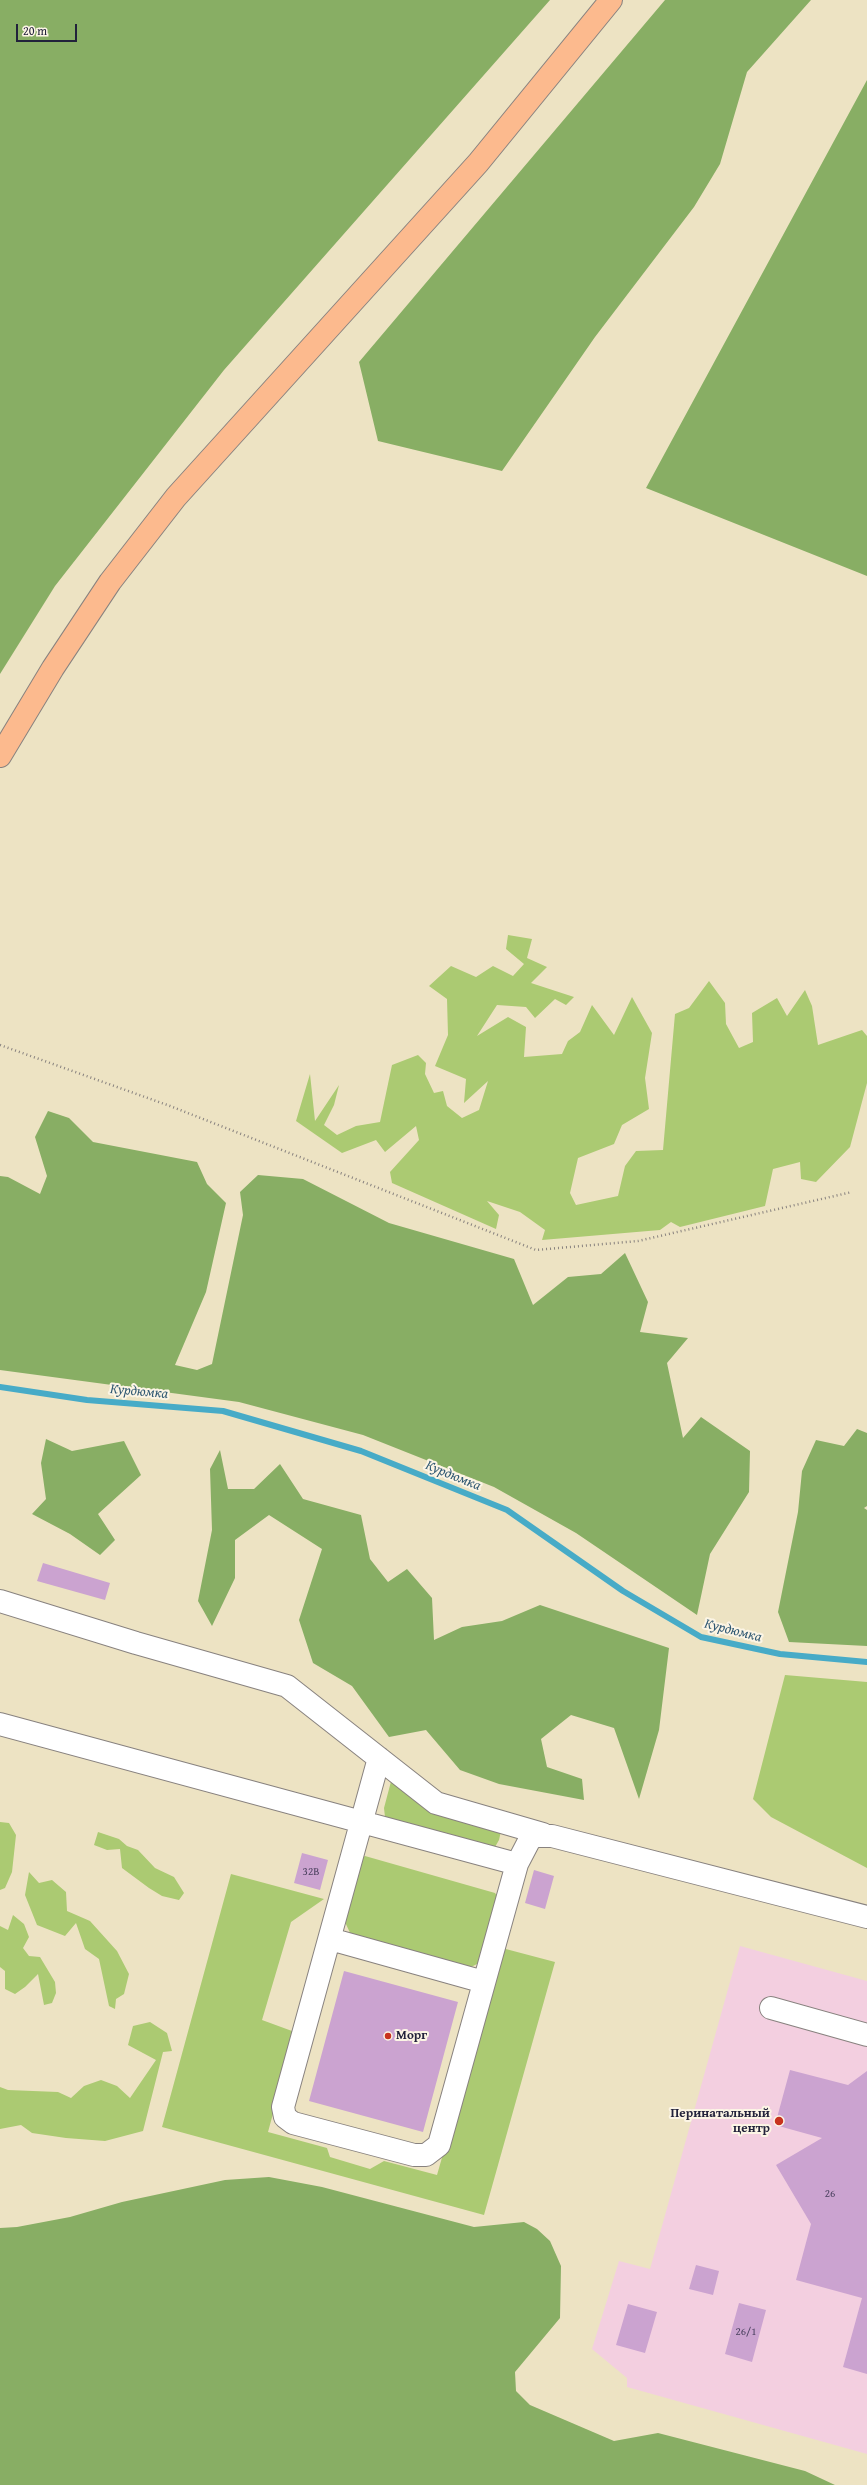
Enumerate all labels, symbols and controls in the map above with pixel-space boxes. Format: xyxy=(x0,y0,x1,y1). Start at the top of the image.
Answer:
scale bar xyxy=(18,16,79,42)
text: 20 m xyxy=(23,22,47,39)
water label: Курдюмка xyxy=(109,1381,169,1403)
water label: Курдюмка xyxy=(423,1457,483,1495)
water label: Курдюмка xyxy=(703,1616,763,1646)
house number: 32В xyxy=(303,1865,319,1879)
place label: Морг xyxy=(396,2028,427,2044)
marker: Морг xyxy=(383,2031,393,2041)
place label: Перинатальный центр xyxy=(671,2106,770,2137)
marker: Перинатальный центр xyxy=(773,2115,785,2127)
house number: 26 xyxy=(825,2187,835,2201)
house number: 26/1 xyxy=(735,2325,757,2339)

